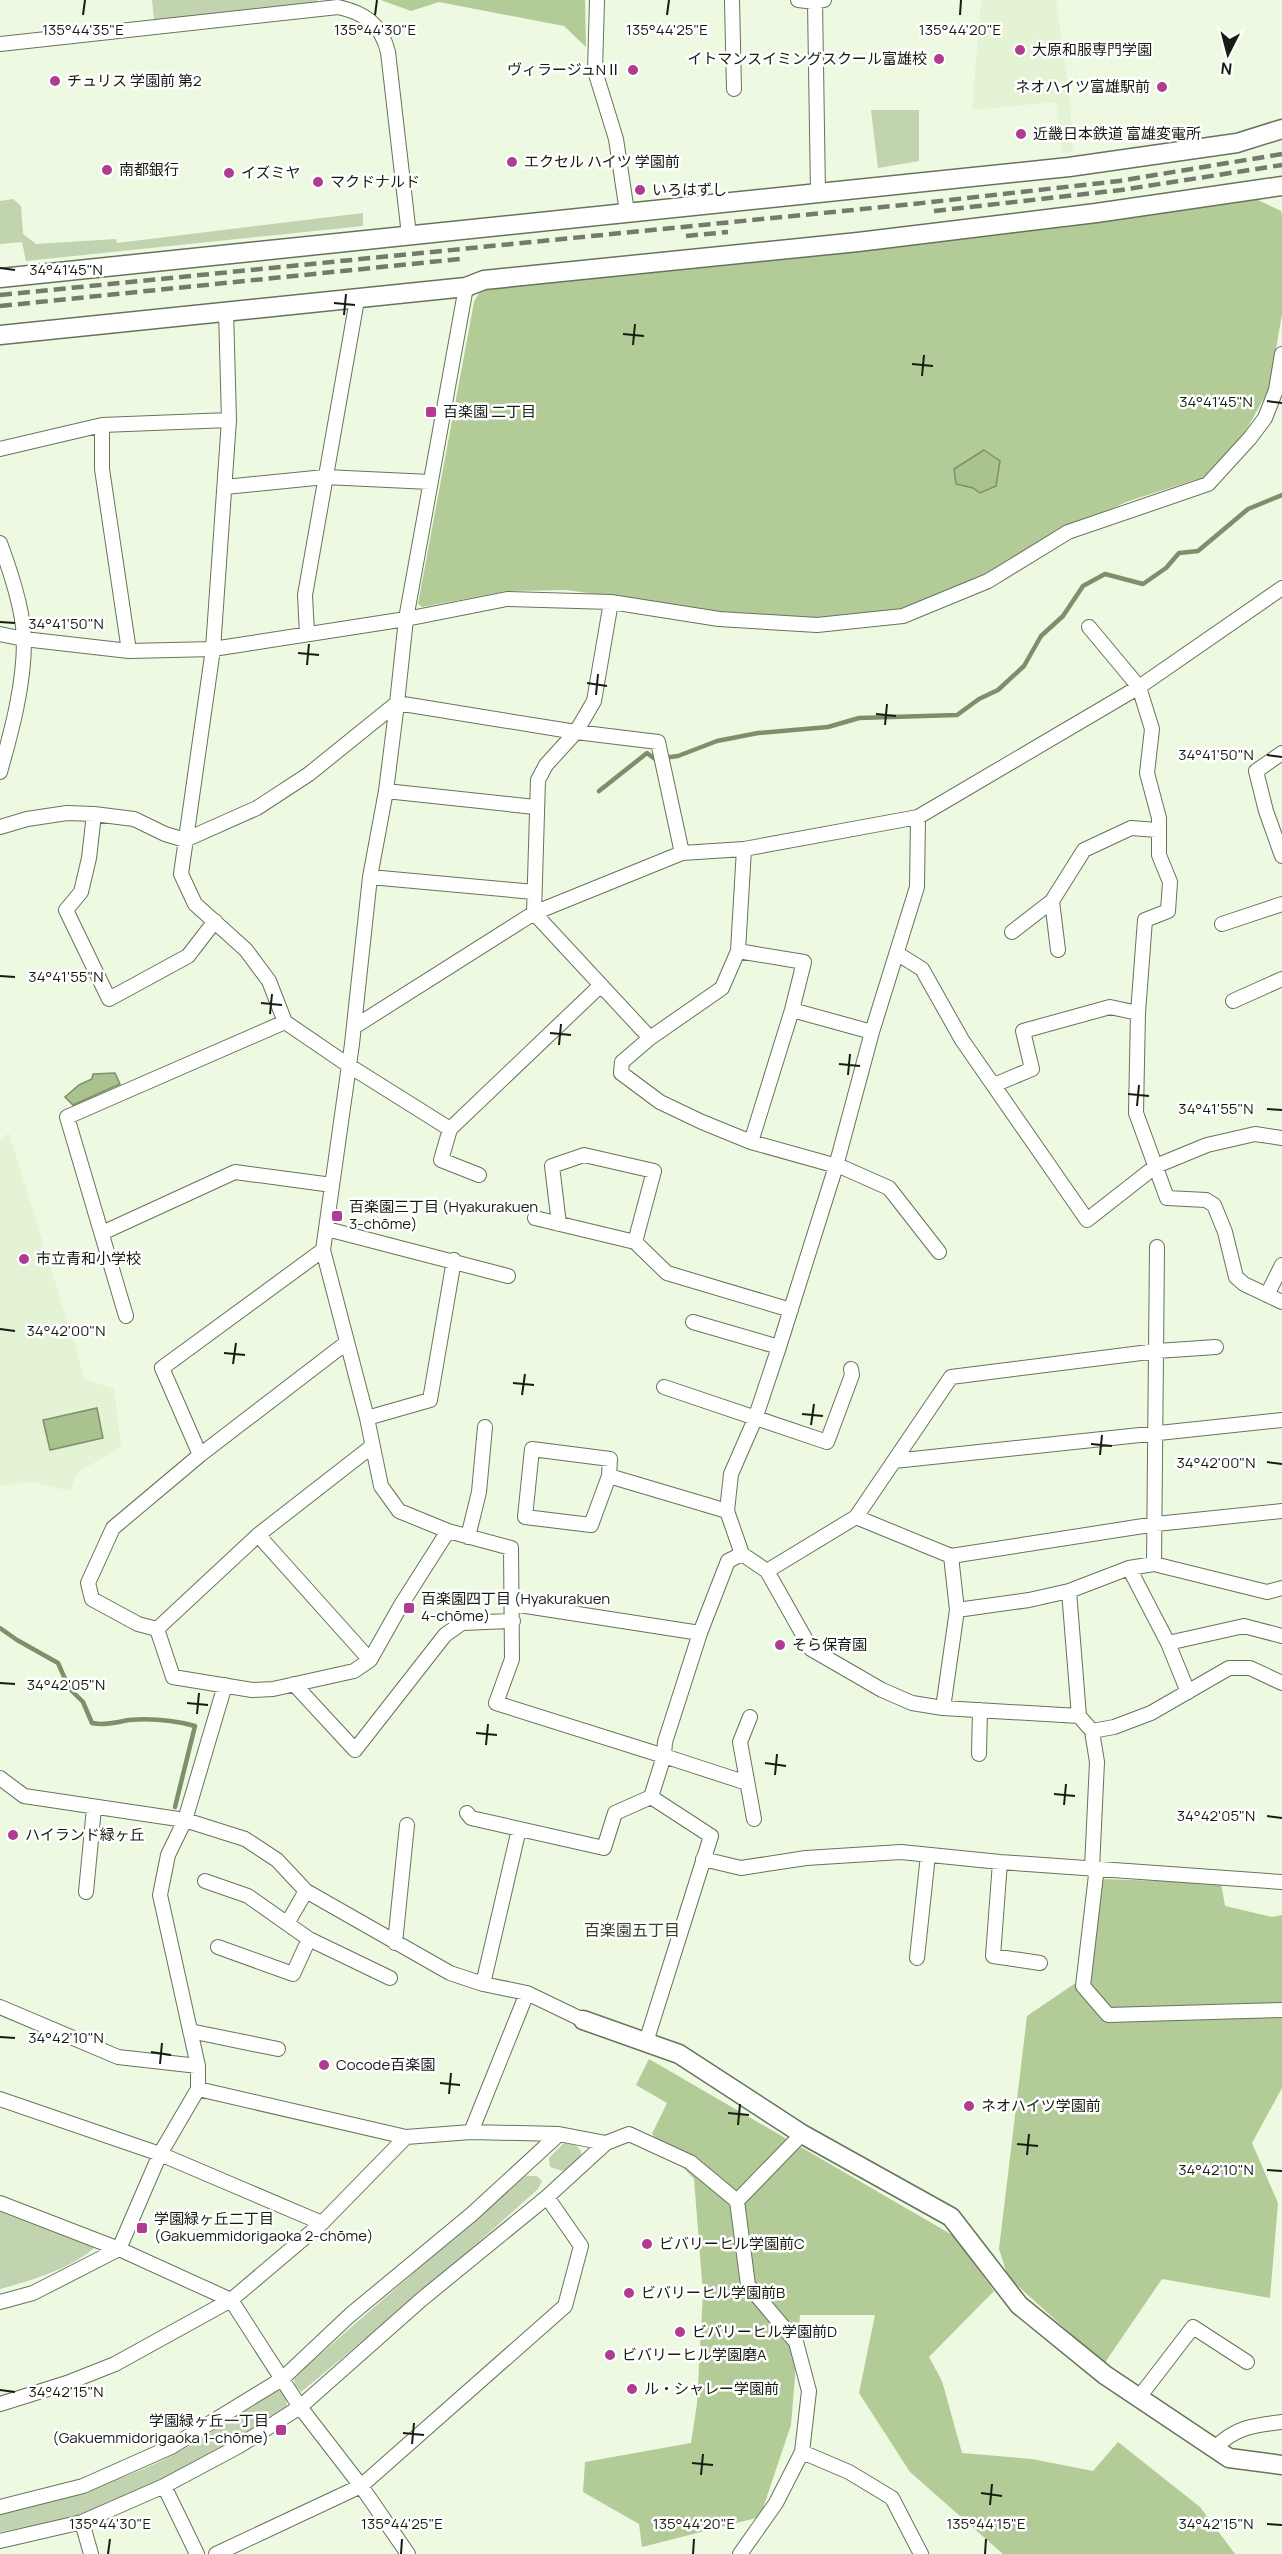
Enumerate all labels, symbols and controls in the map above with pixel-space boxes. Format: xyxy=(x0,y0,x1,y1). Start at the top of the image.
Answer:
text: 135°44'35"E xyxy=(42,19,124,40)
text: 135°44'30"E xyxy=(334,19,416,40)
text: 135°44'25"E xyxy=(626,19,708,40)
text: 135°44'20"E xyxy=(919,19,1001,40)
north arrow xyxy=(1198,24,1258,84)
place label: 大原和服専門学園 xyxy=(1032,39,1152,60)
marker: 大原和服専門学園 xyxy=(1013,43,1027,57)
place label: イトマンスイミングスクール富雄校 xyxy=(687,48,927,69)
marker: イトマンスイミングスクール富雄校 xyxy=(932,52,946,66)
text: N xyxy=(1220,57,1233,80)
place label: ヴィラージュNⅡ xyxy=(507,59,621,80)
marker: ヴィラージュNⅡ xyxy=(626,63,640,77)
place label: チュリス 学園前 第2 xyxy=(67,70,202,91)
marker: チュリス 学園前 第2 xyxy=(48,74,62,88)
place label: ネオハイツ富雄駅前 xyxy=(1015,76,1150,97)
marker: ネオハイツ富雄駅前 xyxy=(1155,80,1169,94)
place label: 近畿日本鉄道 富雄変電所 xyxy=(1033,123,1201,144)
marker: 近畿日本鉄道 富雄変電所 xyxy=(1014,127,1028,141)
place label: エクセル ハイツ 学園前 xyxy=(524,151,680,172)
marker: エクセル ハイツ 学園前 xyxy=(505,155,519,169)
place label: 南都銀行 xyxy=(119,159,179,180)
place label: イズミヤ xyxy=(241,162,301,183)
marker: 南都銀行 xyxy=(100,163,114,177)
marker: イズミヤ xyxy=(222,166,236,180)
place label: マクドナルド xyxy=(330,171,420,192)
marker: マクドナルド xyxy=(311,175,325,189)
place label: いろはずし xyxy=(652,179,727,200)
marker: いろはずし xyxy=(633,183,647,197)
text: 34°41'45"N xyxy=(29,259,103,280)
text: 34°41'45"N xyxy=(1179,391,1253,412)
place label: 百楽園 二丁目 xyxy=(443,401,536,422)
marker: 百楽園 二丁目 xyxy=(424,405,438,419)
text: 34°41'50"N xyxy=(28,613,104,634)
text: 34°41'50"N xyxy=(1178,744,1254,765)
text: 34°41'55"N xyxy=(28,966,104,987)
text: 34°41'55"N xyxy=(1178,1098,1254,1119)
place label: 百楽園三丁目 (Hyakurakuen 3-chōme) xyxy=(349,1196,538,1234)
marker: 百楽園三丁目 (Hyakurakuen 3-chōme) xyxy=(330,1209,344,1223)
place label: 市立青和小学校 xyxy=(36,1248,141,1269)
marker: 市立青和小学校 xyxy=(17,1252,31,1266)
text: 34°42'00"N xyxy=(27,1320,105,1341)
text: 34°42'00"N xyxy=(1177,1452,1255,1473)
place label: 百楽園四丁目 (Hyakurakuen 4-chōme) xyxy=(421,1588,610,1626)
marker: 百楽園四丁目 (Hyakurakuen 4-chōme) xyxy=(402,1601,416,1615)
place label: そら保育園 xyxy=(792,1634,867,1655)
marker: そら保育園 xyxy=(773,1638,787,1652)
text: 34°42'05"N xyxy=(27,1674,105,1695)
text: 34°42'05"N xyxy=(1177,1805,1255,1826)
place label: ハイランド緑ヶ丘 xyxy=(25,1824,145,1845)
marker: ハイランド緑ヶ丘 xyxy=(6,1828,20,1842)
district label: 百楽園五丁目 xyxy=(584,1919,680,1941)
text: 34°42'10"N xyxy=(28,2027,104,2048)
place label: Cocode百楽園 xyxy=(336,2054,435,2075)
marker: Cocode百楽園 xyxy=(317,2058,331,2072)
place label: ネオハイツ学園前 xyxy=(981,2095,1101,2116)
marker: ネオハイツ学園前 xyxy=(962,2099,976,2113)
text: 34°42'10"N xyxy=(1178,2159,1254,2180)
place label: 学園緑ヶ丘二丁目 (Gakuemmidorigaoka 2-chōme) xyxy=(154,2208,373,2246)
marker: 学園緑ヶ丘二丁目 (Gakuemmidorigaoka 2-chōme) xyxy=(135,2221,149,2235)
place label: ビバリーヒル学園前C xyxy=(659,2233,805,2254)
marker: ビバリーヒル学園前C xyxy=(640,2237,654,2251)
place label: ビバリーヒル学園前B xyxy=(641,2282,785,2303)
marker: ビバリーヒル学園前B xyxy=(622,2286,636,2300)
place label: ビバリーヒル学園前D xyxy=(692,2321,837,2342)
marker: ビバリーヒル学園前D xyxy=(673,2325,687,2339)
place label: ビバリーヒル学園磨A xyxy=(622,2344,767,2365)
marker: ビバリーヒル学園磨A xyxy=(603,2348,617,2362)
place label: ル・シャレー学園前 xyxy=(644,2378,779,2399)
text: 34°42'15"N xyxy=(28,2381,104,2402)
marker: ル・シャレー学園前 xyxy=(625,2382,639,2396)
place label: 学園緑ヶ丘一丁目 (Gakuemmidorigaoka 1-chōme) xyxy=(52,2410,269,2448)
marker: 学園緑ヶ丘一丁目 (Gakuemmidorigaoka 1-chōme) xyxy=(274,2423,288,2437)
text: 135°44'30"E xyxy=(69,2513,151,2534)
text: 135°44'25"E xyxy=(361,2513,443,2534)
text: 135°44'20"E xyxy=(653,2513,735,2534)
text: 135°44'15"E xyxy=(946,2513,1026,2534)
text: 34°42'15"N xyxy=(1178,2513,1254,2534)

